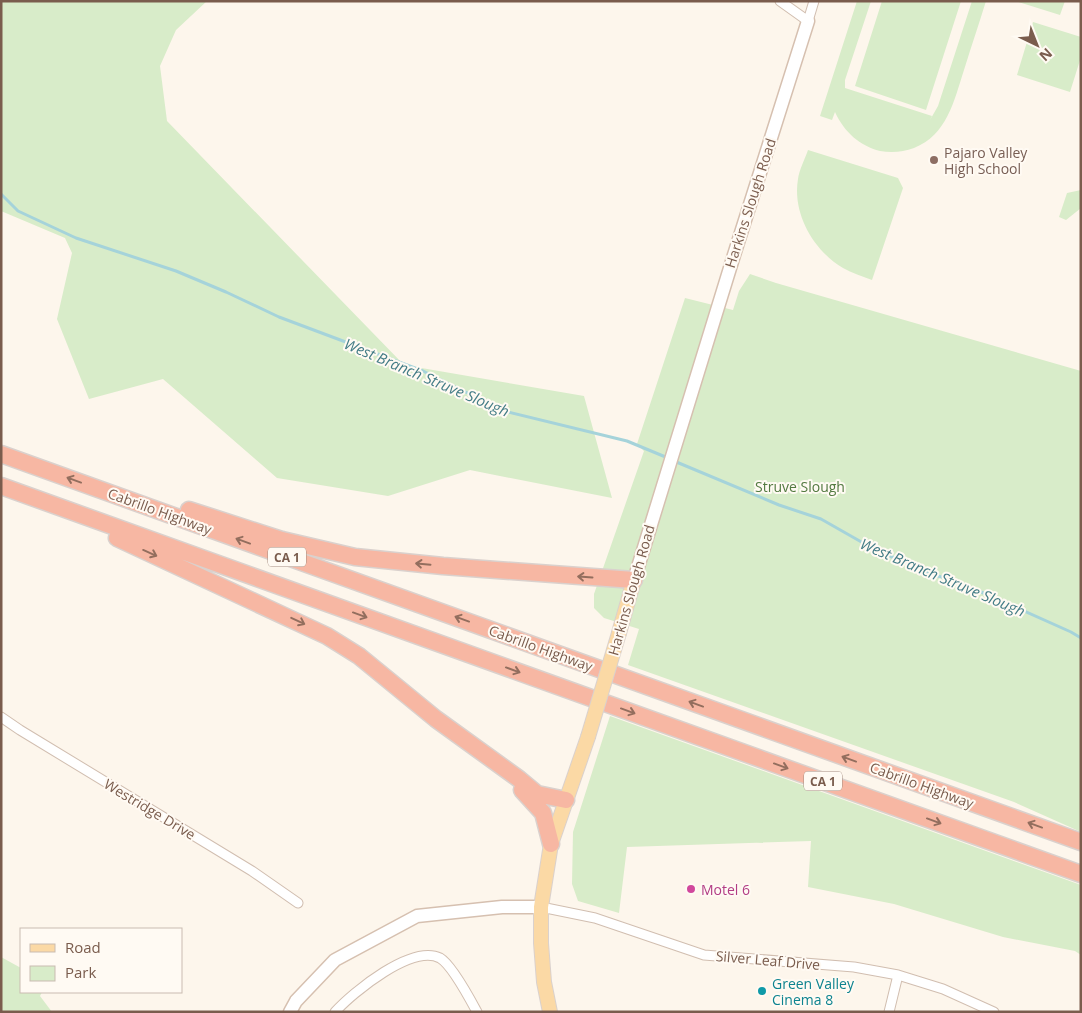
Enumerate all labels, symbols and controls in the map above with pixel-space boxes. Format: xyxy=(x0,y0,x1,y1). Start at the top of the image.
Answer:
north arrow xyxy=(1012,20,1062,70)
text: N xyxy=(1036,44,1057,66)
street label: Harkins Slough Road xyxy=(720,136,780,270)
place label: Pajaro Valley High School xyxy=(944,143,1028,178)
marker: Pajaro Valley High School xyxy=(928,154,940,166)
water label: West Branch Struve Slough xyxy=(342,333,512,421)
one-way arrow xyxy=(66,475,82,484)
park label: Struve Slough xyxy=(755,477,845,496)
street label: Cabrillo Highway xyxy=(105,483,215,539)
street label: Harkins Slough Road xyxy=(603,522,659,658)
water label: West Branch Struve Slough xyxy=(858,533,1028,621)
one-way arrow xyxy=(236,536,251,545)
road number: CA 1 xyxy=(268,548,306,566)
one-way arrow xyxy=(142,549,157,558)
one-way arrow xyxy=(416,559,432,569)
one-way arrow xyxy=(578,572,594,581)
one-way arrow xyxy=(352,611,367,620)
one-way arrow xyxy=(455,614,470,623)
one-way arrow xyxy=(290,617,305,626)
street label: Cabrillo Highway xyxy=(486,620,596,676)
one-way arrow xyxy=(505,666,520,675)
one-way arrow xyxy=(689,699,704,708)
one-way arrow xyxy=(619,707,635,716)
one-way arrow xyxy=(841,753,857,763)
street label: Cabrillo Highway xyxy=(867,757,977,813)
one-way arrow xyxy=(772,762,788,771)
road number: CA 1 xyxy=(804,771,842,790)
street label: Westridge Drive xyxy=(101,774,199,844)
one-way arrow xyxy=(925,817,941,826)
one-way arrow xyxy=(1028,820,1043,829)
place label: Motel 6 xyxy=(701,880,750,899)
marker: Motel 6 xyxy=(685,883,697,895)
legend xyxy=(20,928,182,993)
text: Road xyxy=(65,937,101,957)
street label: Silver Leaf Drive xyxy=(715,946,821,974)
text: Park xyxy=(65,962,96,982)
place label: Green Valley Cinema 8 xyxy=(772,974,855,1009)
marker: Green Valley Cinema 8 xyxy=(756,985,768,997)

